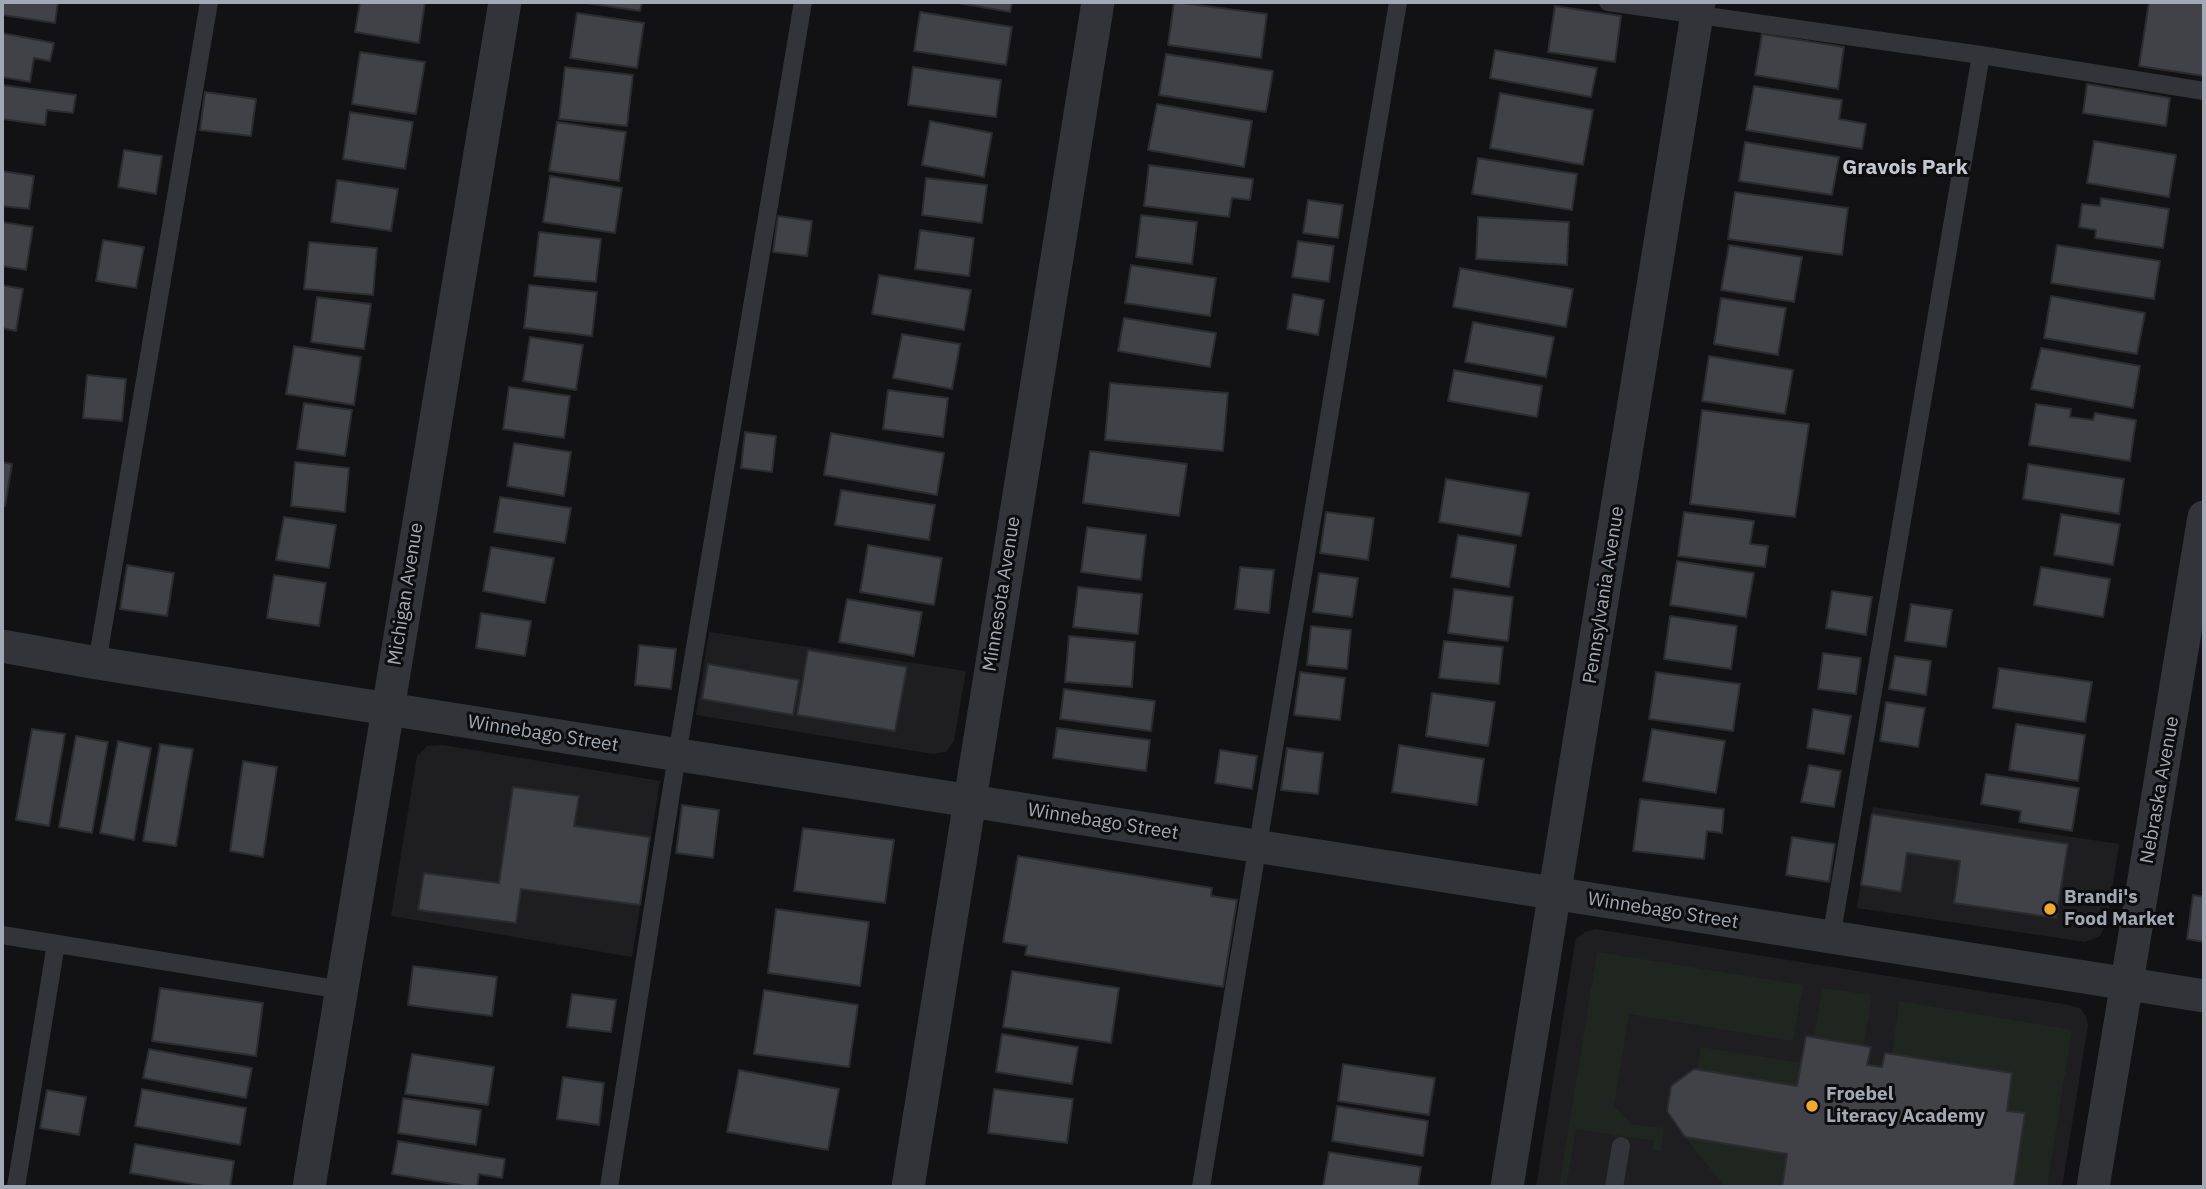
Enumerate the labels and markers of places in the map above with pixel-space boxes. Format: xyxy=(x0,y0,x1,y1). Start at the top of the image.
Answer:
place label: Brandi's Food Market xyxy=(2064,887,2174,931)
marker: Brandi's Food Market xyxy=(2042,901,2058,917)
place label: Froebel Literacy Academy xyxy=(1826,1084,1985,1128)
marker: Froebel Literacy Academy xyxy=(1804,1098,1820,1114)

